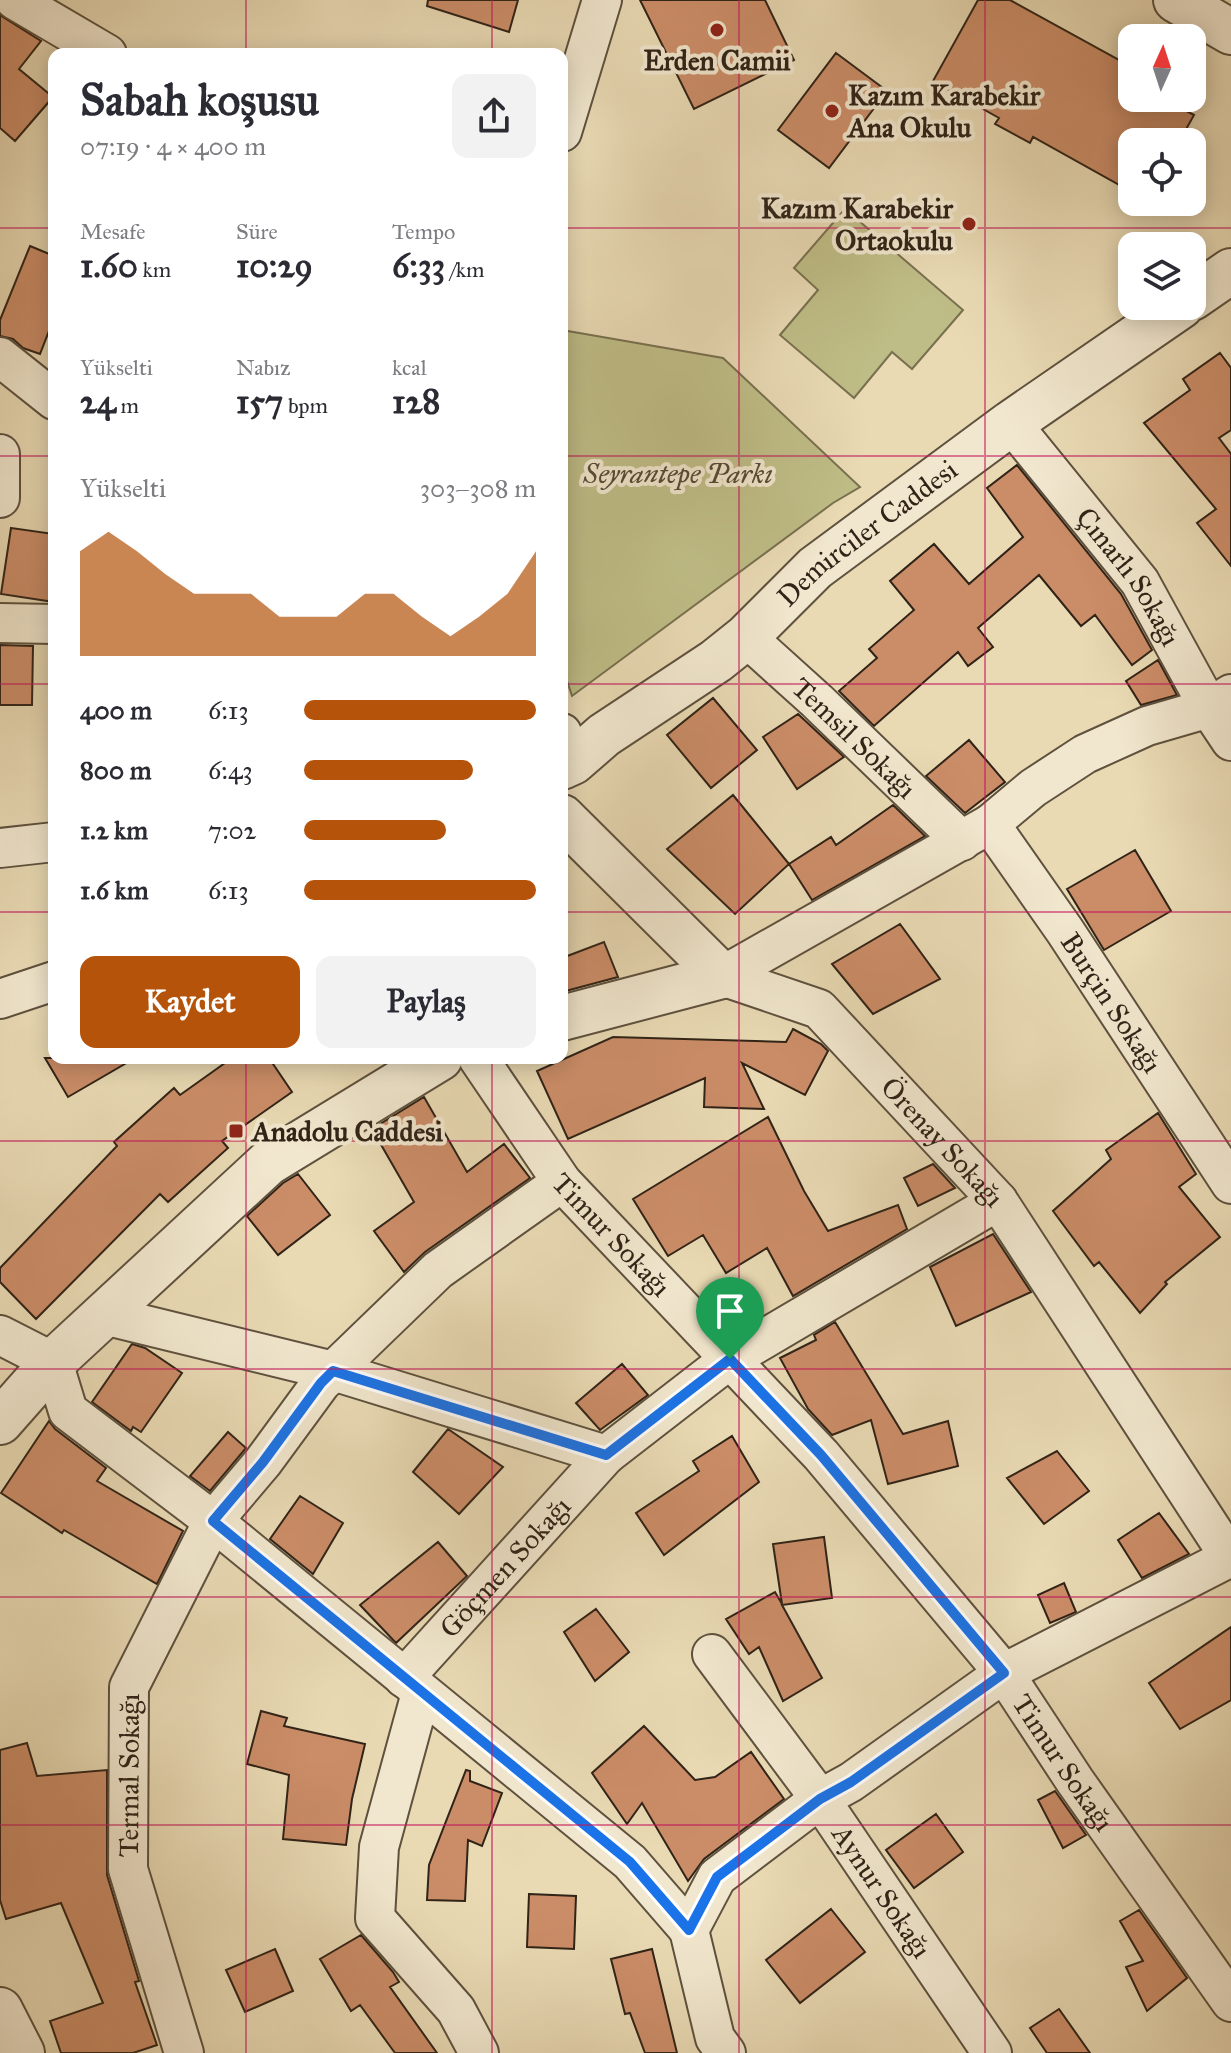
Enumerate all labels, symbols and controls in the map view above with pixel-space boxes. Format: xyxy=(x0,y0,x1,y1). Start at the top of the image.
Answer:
marker: Erden Camii xyxy=(708,21,726,39)
north arrow xyxy=(1118,24,1206,112)
map controls xyxy=(1118,24,1206,320)
place label: Erden Camii xyxy=(643,43,791,78)
text: Sabah koşusu xyxy=(80,73,319,127)
button: share xyxy=(452,74,536,158)
place label: Kazım Karabekir Ana Okulu xyxy=(846,78,1041,145)
marker: Kazım Karabekir Ana Okulu xyxy=(823,102,841,120)
button: locate xyxy=(1118,128,1206,216)
text: 07:19 · 4 × 400 m xyxy=(80,130,266,162)
place label: Kazım Karabekir Ortaokulu xyxy=(761,191,953,258)
marker: Kazım Karabekir Ortaokulu xyxy=(960,215,978,233)
text: Mesafe xyxy=(80,218,145,245)
text: Süre xyxy=(236,218,278,245)
text: Tempo xyxy=(392,218,455,245)
button: layers xyxy=(1118,232,1206,320)
text: 1.60 xyxy=(80,245,138,286)
text: 10:29 xyxy=(236,245,313,286)
text: 6:33 xyxy=(392,245,445,286)
text: km xyxy=(138,256,171,283)
text: /km xyxy=(445,256,485,283)
text: Yükselti xyxy=(80,354,153,381)
text: Nabız xyxy=(236,354,290,381)
text: kcal xyxy=(392,354,427,381)
text: 24 xyxy=(80,381,116,422)
text: 157 xyxy=(236,381,283,422)
text: 128 xyxy=(392,381,440,422)
text: m xyxy=(116,392,139,419)
text: bpm xyxy=(283,392,328,419)
street label: Demirciler Caddesi xyxy=(769,451,964,614)
park label: Seyrantepe Parkı xyxy=(582,456,773,491)
text: Yükselti xyxy=(80,472,166,504)
text: 303–308 m xyxy=(420,472,536,504)
street label: Çınarlı Sokağı xyxy=(1069,500,1189,652)
street label: Temsil Sokağı xyxy=(785,670,924,806)
text: 400 m xyxy=(80,694,152,726)
text: 6:13 xyxy=(208,694,249,726)
text: 800 m xyxy=(80,754,152,786)
text: 6:43 xyxy=(208,754,253,786)
text: 1.2 km xyxy=(80,814,148,846)
text: 7:02 xyxy=(208,814,256,846)
text: 1.6 km xyxy=(80,874,149,906)
text: 6:13 xyxy=(208,874,249,906)
street label: Burçin Sokağı xyxy=(1053,926,1171,1079)
button: Kaydet xyxy=(80,956,300,1048)
button: Paylaş xyxy=(316,956,536,1048)
street label: Örenay Sokağı xyxy=(874,1070,1012,1214)
place label: Anadolu Caddesi xyxy=(250,1114,443,1149)
marker: Anadolu Caddesi xyxy=(227,1122,245,1140)
street label: Timur Sokağı xyxy=(545,1165,679,1304)
pin xyxy=(696,1277,764,1359)
icon: arrive xyxy=(708,1289,752,1333)
street label: Göçmen Sokağı xyxy=(432,1489,578,1645)
street label: Timur Sokağı xyxy=(1005,1687,1122,1838)
street label: Termal Sokağı xyxy=(111,1693,146,1857)
street label: Aynur Sokağı xyxy=(824,1817,940,1965)

